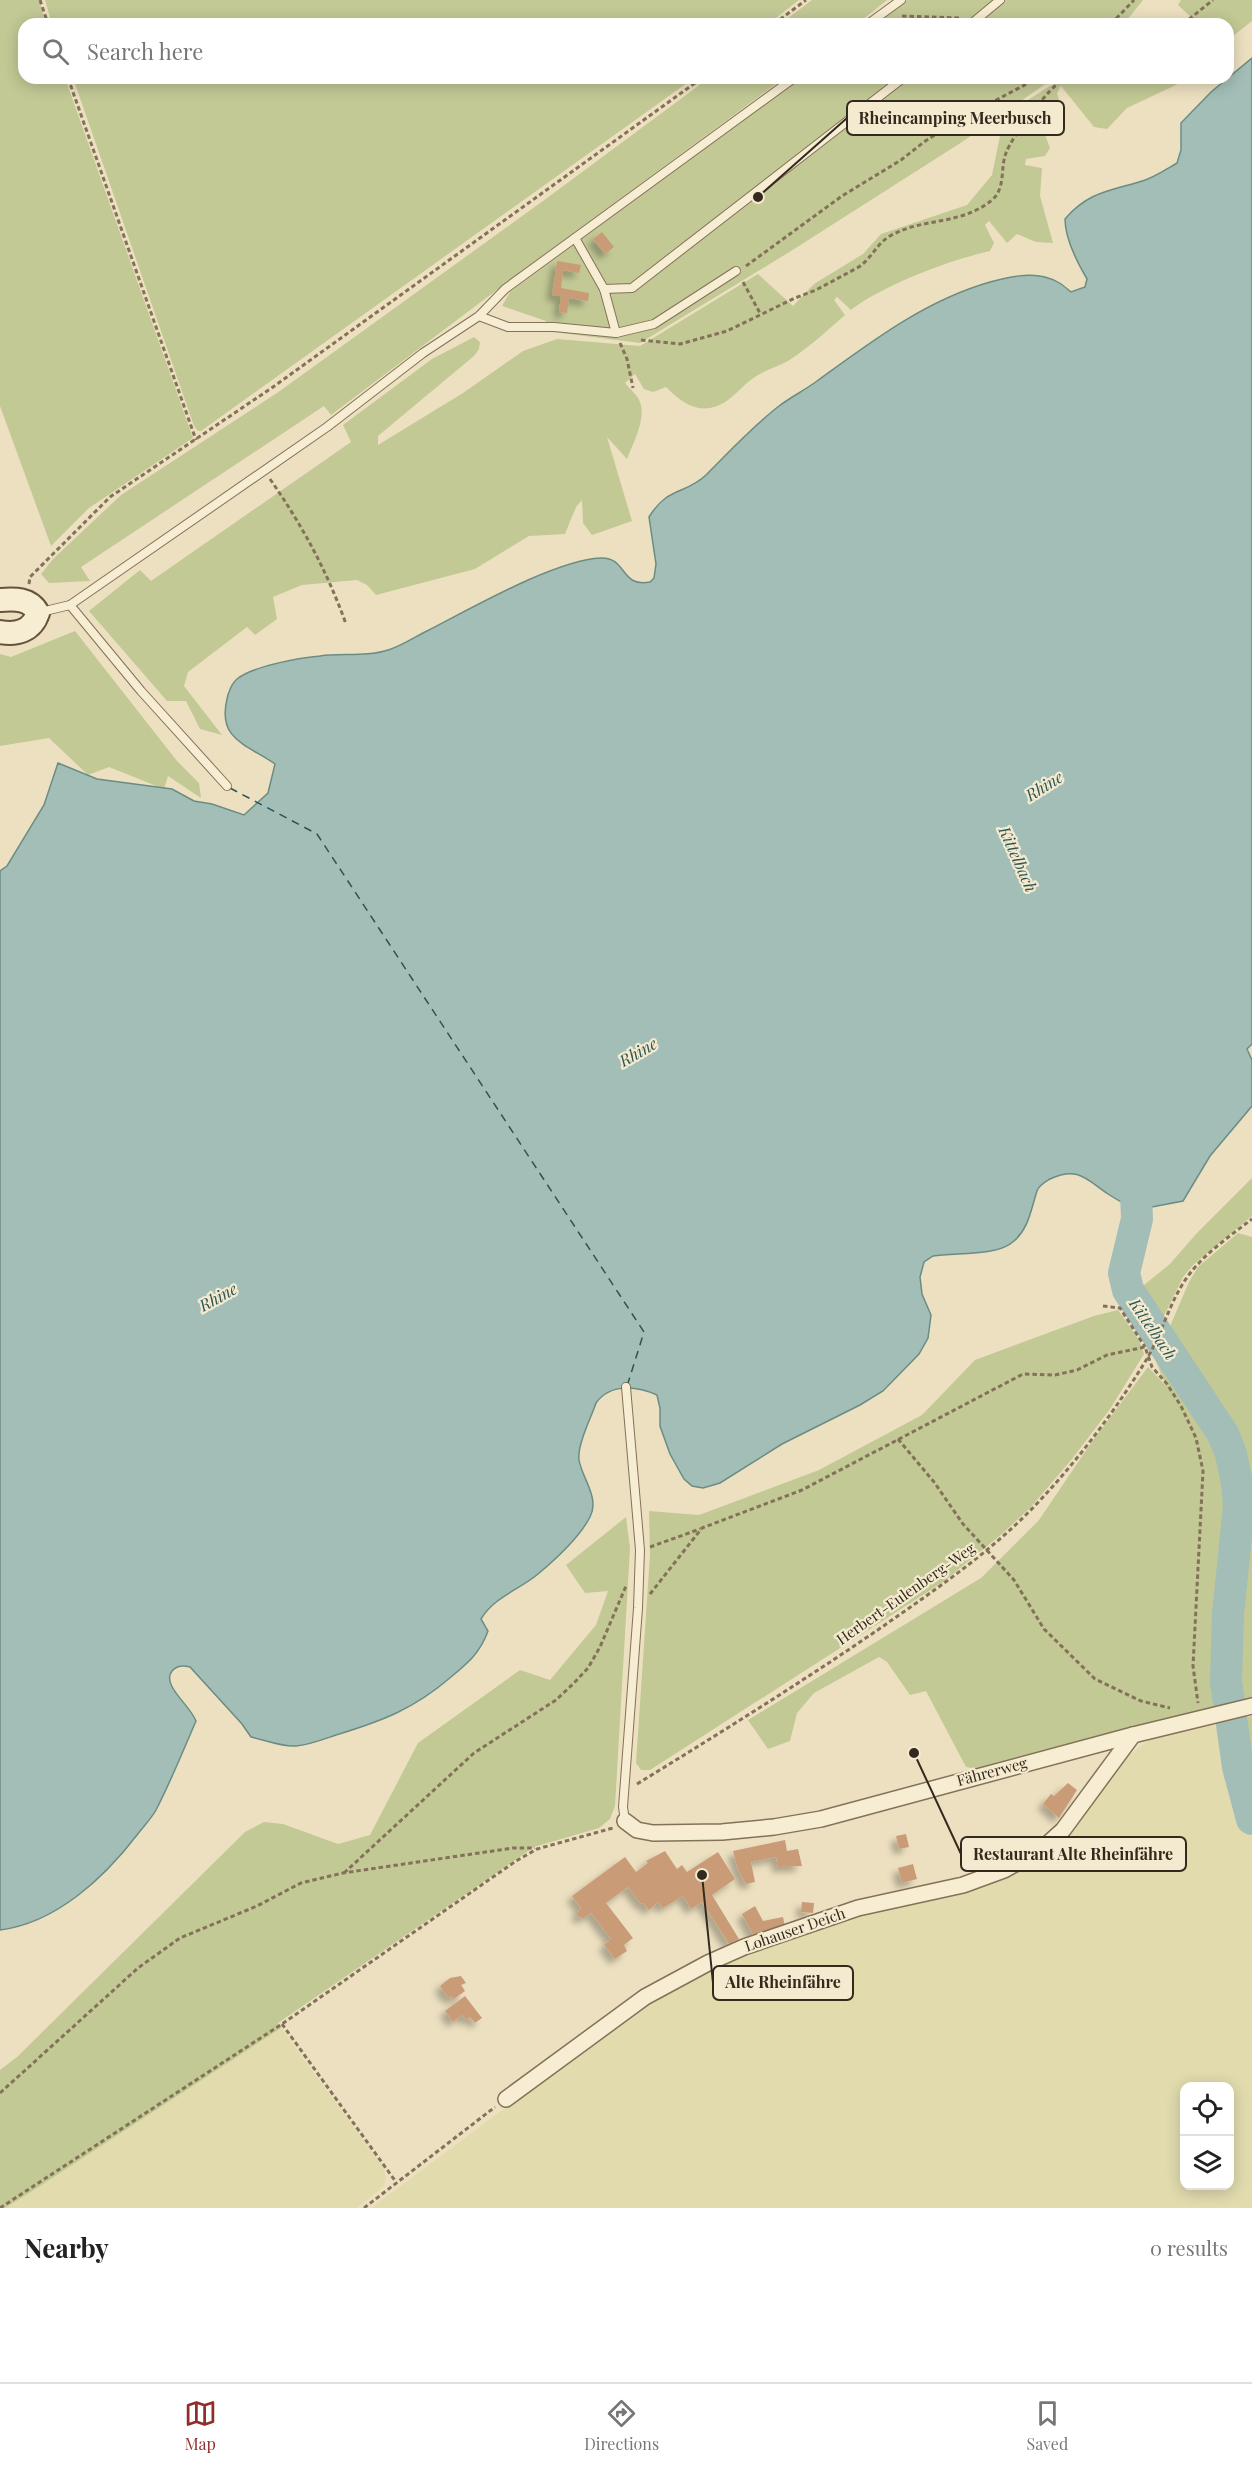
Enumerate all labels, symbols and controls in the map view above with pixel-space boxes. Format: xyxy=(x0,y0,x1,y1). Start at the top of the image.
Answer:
search box xyxy=(18,18,1234,84)
icon: search xyxy=(39,35,72,68)
text: Search here xyxy=(87,36,203,66)
callout: Rheincamping Meerbusch xyxy=(847,101,1064,135)
text: Rheincamping Meerbusch xyxy=(858,107,1052,128)
water label: Rhine xyxy=(1020,766,1066,806)
water label: Kittelbach xyxy=(994,822,1042,895)
water label: Rhine xyxy=(614,1032,661,1071)
water label: Rhine xyxy=(194,1278,241,1316)
water label: Kittelbach xyxy=(1125,1293,1182,1363)
street label: Herbert-Eulenberg-Weg xyxy=(832,1538,979,1649)
street label: Fährerweg xyxy=(954,1752,1029,1790)
callout: Restaurant Alte Rheinfähre xyxy=(961,1837,1186,1871)
text: Restaurant Alte Rheinfähre xyxy=(973,1843,1173,1864)
street label: Lohauser Deich xyxy=(742,1902,848,1956)
callout: Alte Rheinfähre xyxy=(713,1966,853,2000)
text: Alte Rheinfähre xyxy=(724,1971,841,1992)
map controls xyxy=(1180,2082,1234,2190)
button: locate xyxy=(1180,2082,1234,2136)
button: layers xyxy=(1180,2136,1234,2190)
text: Nearby xyxy=(24,2230,109,2265)
text: 0 results xyxy=(1150,2234,1228,2261)
tab: Map xyxy=(184,2397,217,2454)
tab: Directions xyxy=(584,2397,659,2454)
tab: Saved xyxy=(1027,2397,1068,2454)

